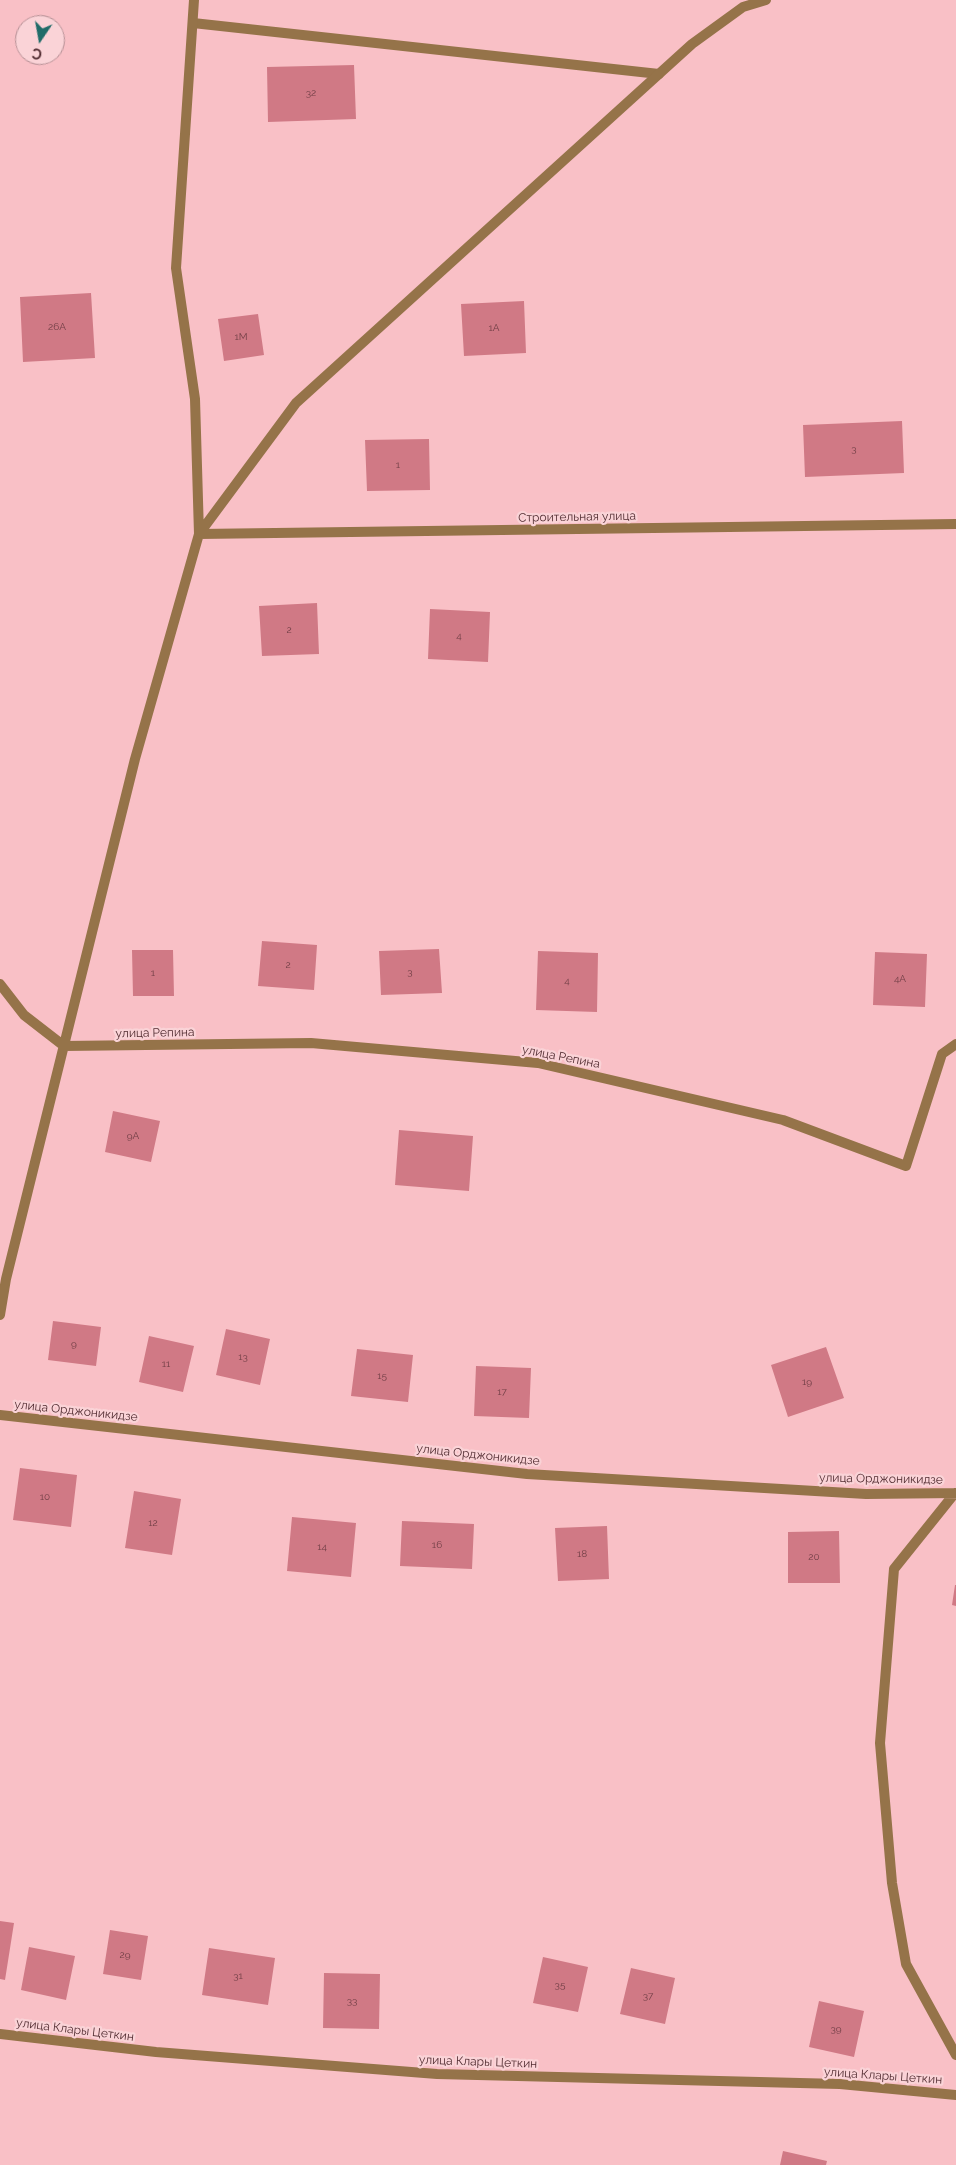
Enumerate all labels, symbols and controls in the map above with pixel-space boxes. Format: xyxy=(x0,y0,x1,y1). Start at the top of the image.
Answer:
north arrow xyxy=(15,15,65,65)
text: С xyxy=(31,45,43,63)
house number: 32 xyxy=(306,87,316,99)
house number: 26А xyxy=(48,321,66,333)
house number: 1А xyxy=(488,322,500,334)
house number: 1М xyxy=(234,331,248,343)
house number: 3 xyxy=(851,443,857,455)
house number: 1 xyxy=(396,459,400,471)
street label: Строительная улица xyxy=(518,509,636,525)
house number: 2 xyxy=(286,624,292,636)
house number: 4 xyxy=(456,630,462,642)
house number: 2 xyxy=(285,959,291,971)
house number: 3 xyxy=(407,966,413,978)
house number: 1 xyxy=(151,967,155,979)
house number: 4А xyxy=(894,973,906,985)
house number: 4 xyxy=(564,975,570,987)
street label: улица Репина xyxy=(115,1025,195,1041)
street label: улица Репина xyxy=(521,1042,601,1072)
house number: 9А xyxy=(127,1130,139,1142)
house number: 9 xyxy=(71,1338,77,1350)
house number: 13 xyxy=(238,1351,248,1363)
house number: 11 xyxy=(162,1358,170,1370)
house number: 15 xyxy=(377,1370,387,1382)
house number: 19 xyxy=(802,1376,812,1388)
house number: 17 xyxy=(497,1386,507,1398)
street label: улица Орджоникидзе xyxy=(14,1397,138,1425)
street label: улица Орджоникидзе xyxy=(416,1441,540,1469)
street label: улица Орджоникидзе xyxy=(819,1471,943,1487)
house number: 10 xyxy=(40,1491,50,1503)
house number: 12 xyxy=(148,1517,158,1529)
house number: 16 xyxy=(432,1539,442,1551)
house number: 14 xyxy=(317,1541,327,1553)
house number: 18 xyxy=(577,1548,587,1560)
house number: 20 xyxy=(808,1551,820,1563)
house number: 29 xyxy=(119,1949,131,1961)
house number: 31 xyxy=(233,1970,243,1982)
house number: 35 xyxy=(555,1979,565,1991)
house number: 37 xyxy=(643,1990,653,2002)
house number: 33 xyxy=(347,1995,357,2007)
street label: улица Клары Цеткин xyxy=(15,2016,135,2044)
house number: 39 xyxy=(830,2023,842,2035)
street label: улица Клары Цеткин xyxy=(419,2053,537,2071)
street label: улица Клары Цеткин xyxy=(823,2065,943,2087)

